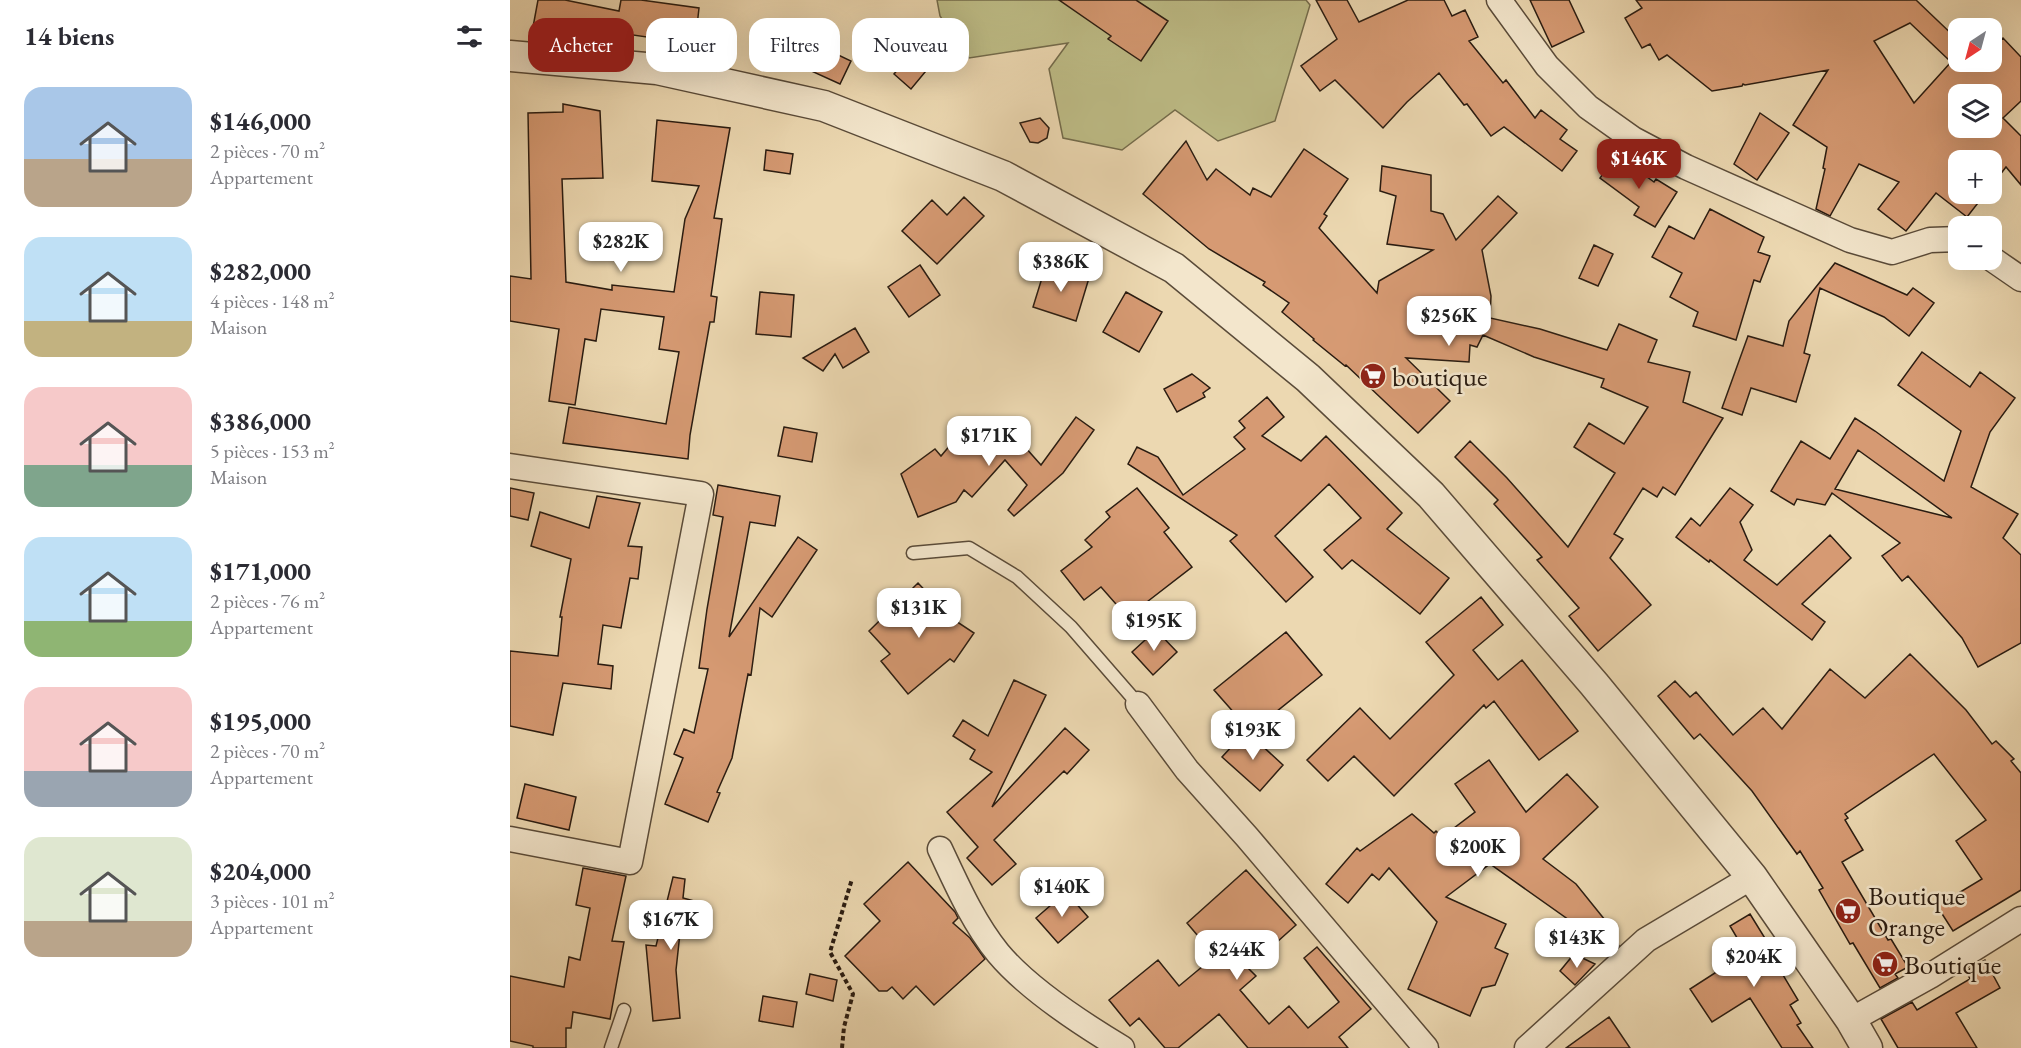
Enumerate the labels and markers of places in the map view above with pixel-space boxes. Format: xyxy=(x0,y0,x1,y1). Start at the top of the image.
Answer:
pin: $146K xyxy=(1597,139,1681,190)
pin: $282K xyxy=(579,222,663,273)
pin: $386K xyxy=(1019,242,1103,293)
pin: $256K xyxy=(1407,296,1491,347)
place label: boutique xyxy=(1392,359,1487,394)
supermarket icon: boutique xyxy=(1358,361,1388,391)
pin: $171K xyxy=(947,416,1031,467)
pin: $131K xyxy=(877,588,961,639)
pin: $195K xyxy=(1112,601,1196,652)
pin: $193K xyxy=(1211,710,1295,761)
pin: $200K xyxy=(1436,827,1520,878)
pin: $140K xyxy=(1020,867,1104,918)
place label: Boutique Orange xyxy=(1868,878,1965,944)
supermarket icon: Boutique Orange xyxy=(1833,896,1863,926)
pin: $167K xyxy=(629,900,713,951)
pin: $143K xyxy=(1535,918,1619,969)
pin: $244K xyxy=(1195,930,1279,981)
pin: $204K xyxy=(1712,937,1796,988)
place label: Boutique xyxy=(1904,947,2001,982)
supermarket icon: Boutique xyxy=(1870,949,1900,979)

